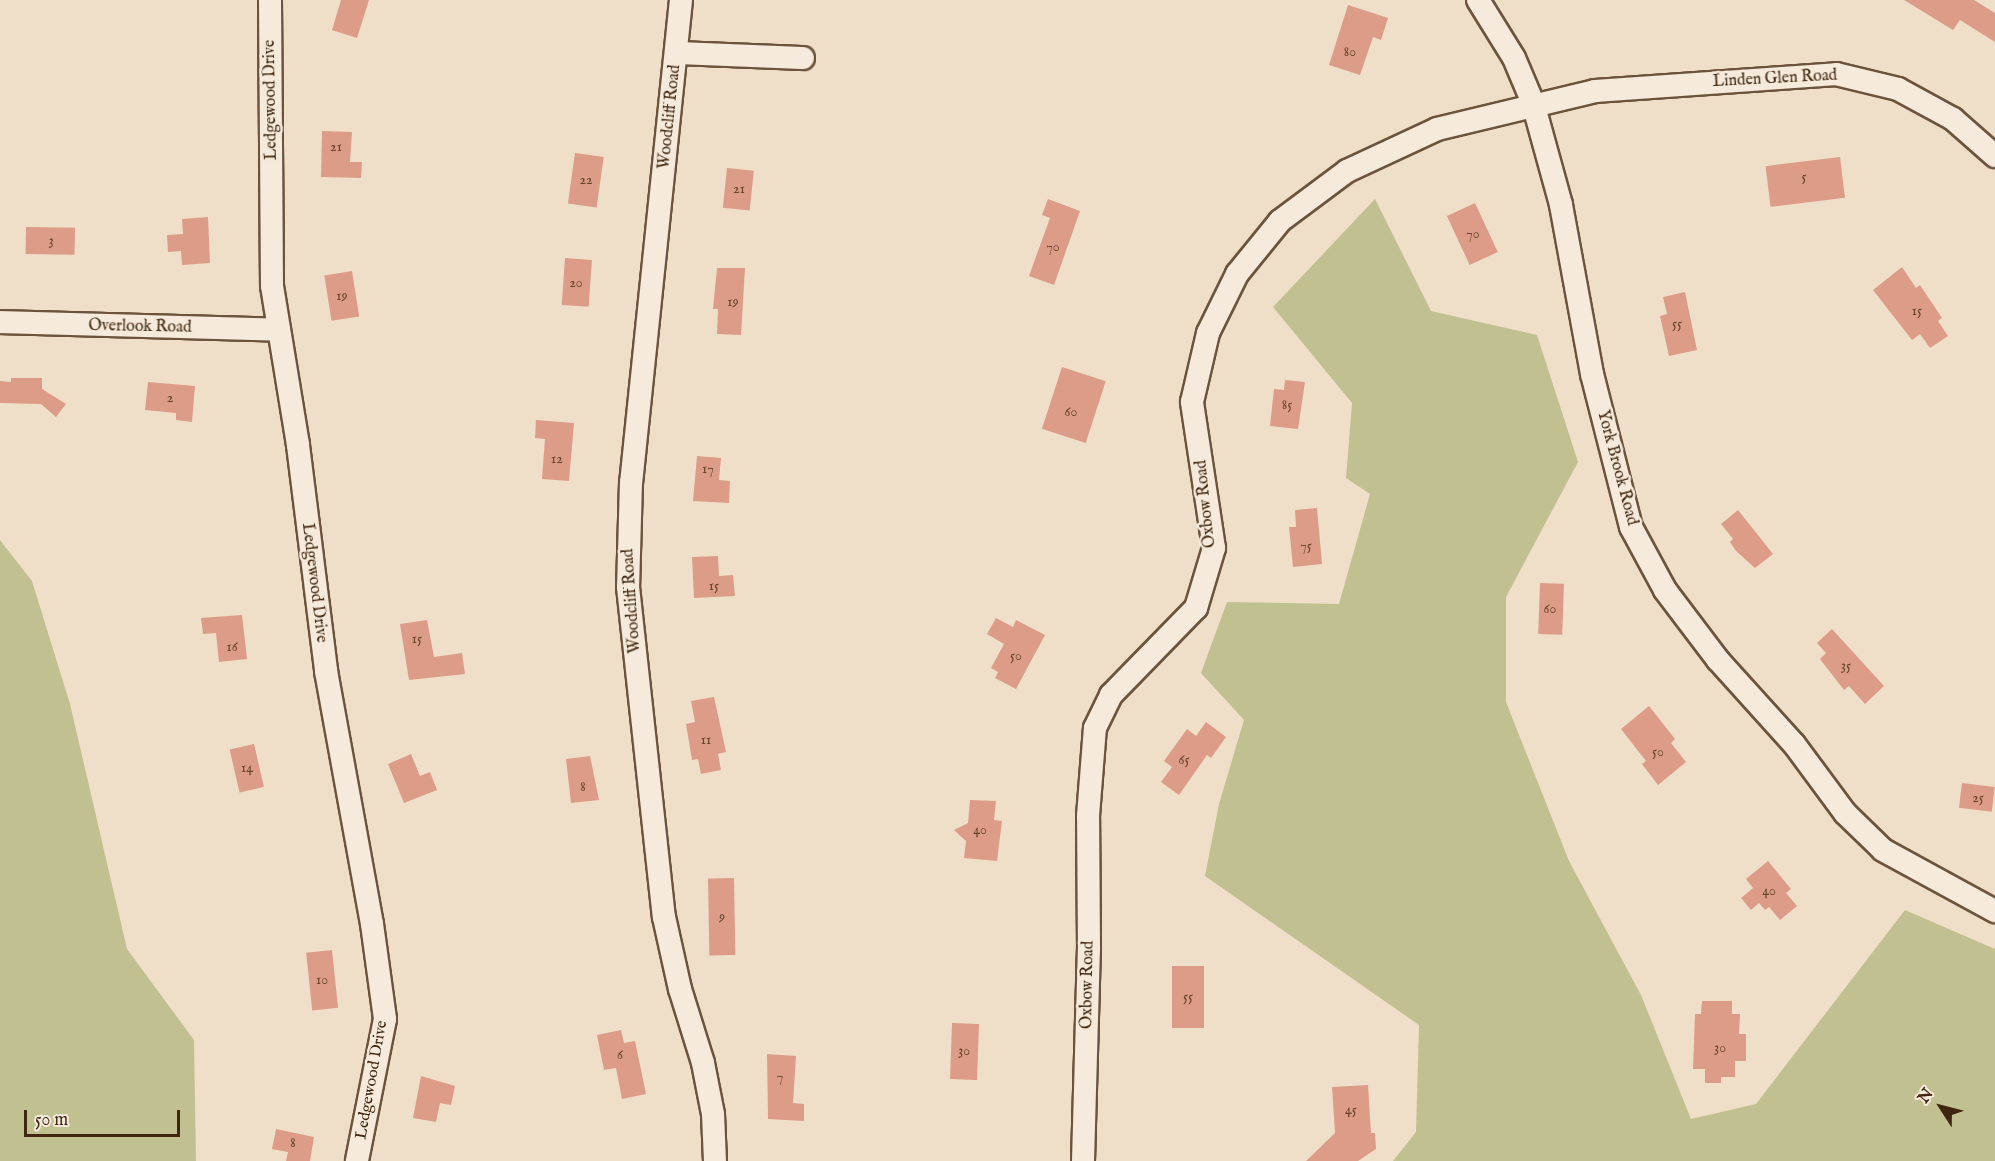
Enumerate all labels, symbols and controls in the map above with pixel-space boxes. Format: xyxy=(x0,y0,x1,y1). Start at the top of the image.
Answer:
street label: Ledgewood Drive xyxy=(260,40,282,160)
house number: 80 xyxy=(1344,44,1356,60)
street label: Woodcliff Road xyxy=(655,64,685,170)
street label: Linden Glen Road xyxy=(1712,66,1838,92)
house number: 21 xyxy=(330,139,342,155)
house number: 5 xyxy=(1801,169,1807,185)
house number: 22 xyxy=(579,172,593,188)
house number: 21 xyxy=(733,181,745,197)
house number: 70 xyxy=(1466,226,1480,242)
house number: 3 xyxy=(48,233,54,249)
house number: 70 xyxy=(1046,239,1060,255)
house number: 20 xyxy=(569,275,583,291)
house number: 19 xyxy=(336,288,348,304)
house number: 19 xyxy=(727,294,739,310)
house number: 15 xyxy=(1912,303,1922,319)
house number: 55 xyxy=(1672,316,1682,332)
street label: Overlook Road xyxy=(88,317,192,337)
house number: 2 xyxy=(167,390,173,406)
house number: 85 xyxy=(1282,397,1292,413)
house number: 60 xyxy=(1065,404,1077,420)
street label: York Brook Road xyxy=(1592,408,1642,528)
house number: 12 xyxy=(551,451,563,467)
street label: Oxbow Road xyxy=(1192,459,1220,549)
house number: 17 xyxy=(702,461,714,477)
street label: Ledgewood Drive xyxy=(297,522,331,644)
house number: 75 xyxy=(1300,538,1312,554)
street label: Woodcliff Road xyxy=(619,548,645,654)
house number: 15 xyxy=(709,578,719,594)
house number: 60 xyxy=(1544,601,1556,617)
house number: 15 xyxy=(412,631,422,647)
house number: 16 xyxy=(226,639,238,655)
house number: 50 xyxy=(1010,648,1022,664)
house number: 35 xyxy=(1841,658,1851,674)
house number: 11 xyxy=(701,732,711,748)
house number: 50 xyxy=(1652,744,1664,760)
house number: 65 xyxy=(1179,752,1189,768)
house number: 14 xyxy=(241,760,253,776)
house number: 8 xyxy=(580,779,586,795)
house number: 25 xyxy=(1972,790,1984,806)
house number: 40 xyxy=(973,822,987,838)
house number: 40 xyxy=(1762,883,1776,899)
house number: 9 xyxy=(719,909,725,925)
street label: Oxbow Road xyxy=(1078,941,1098,1029)
house number: 10 xyxy=(316,972,328,988)
house number: 55 xyxy=(1183,989,1193,1005)
street label: Ledgewood Drive xyxy=(352,1019,392,1141)
house number: 30 xyxy=(1714,1040,1726,1056)
house number: 30 xyxy=(958,1043,970,1059)
house number: 6 xyxy=(617,1047,623,1063)
house number: 7 xyxy=(777,1069,783,1085)
north arrow xyxy=(1911,1077,1971,1137)
text: N xyxy=(1914,1085,1939,1108)
scale bar xyxy=(27,1098,183,1136)
house number: 45 xyxy=(1345,1102,1357,1118)
text: 50 m xyxy=(35,1109,68,1132)
house number: 8 xyxy=(290,1135,296,1151)

